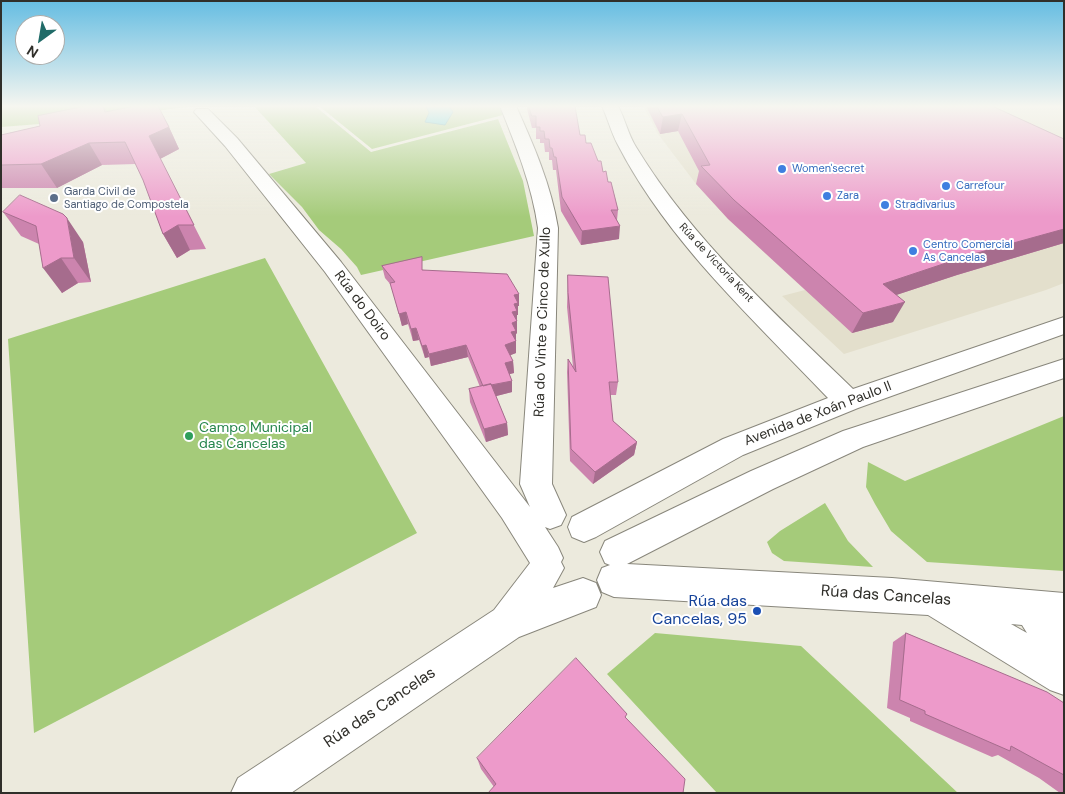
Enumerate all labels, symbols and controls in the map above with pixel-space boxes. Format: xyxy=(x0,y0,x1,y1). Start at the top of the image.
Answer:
north arrow xyxy=(15,15,65,65)
text: N xyxy=(23,42,42,62)
place label: Women'secret xyxy=(792,162,864,176)
marker: Women'secret xyxy=(776,163,788,175)
place label: Carrefour xyxy=(956,179,1004,193)
marker: Carrefour xyxy=(940,180,952,192)
place label: Garda Civil de Santiago de Compostela xyxy=(64,185,189,211)
place label: Zara xyxy=(837,189,859,203)
marker: Zara xyxy=(821,190,833,202)
marker: Garda Civil de Santiago de Compostela xyxy=(48,192,60,204)
place label: Stradivarius xyxy=(895,198,955,212)
marker: Stradivarius xyxy=(879,199,891,211)
street label: Rúa de Victoria Kent xyxy=(676,221,756,305)
street label: Rúa do Vinte e Cinco de Xullo xyxy=(531,227,555,417)
place label: Centro Comercial As Cancelas xyxy=(923,238,1013,264)
marker: Centro Comercial As Cancelas xyxy=(907,245,919,257)
street label: Rúa do Doiro xyxy=(330,268,394,344)
street label: Avenida de Xoán Paulo II xyxy=(742,378,894,450)
place label: Campo Municipal das Cancelas xyxy=(199,420,312,452)
marker: Campo Municipal das Cancelas xyxy=(183,430,195,442)
street label: Rúa das Cancelas xyxy=(820,582,952,610)
place label: Rúa das Cancelas, 95 xyxy=(652,592,747,630)
marker: Rúa das Cancelas, 95 xyxy=(751,605,763,617)
street label: Rúa das Cancelas xyxy=(321,664,439,752)

